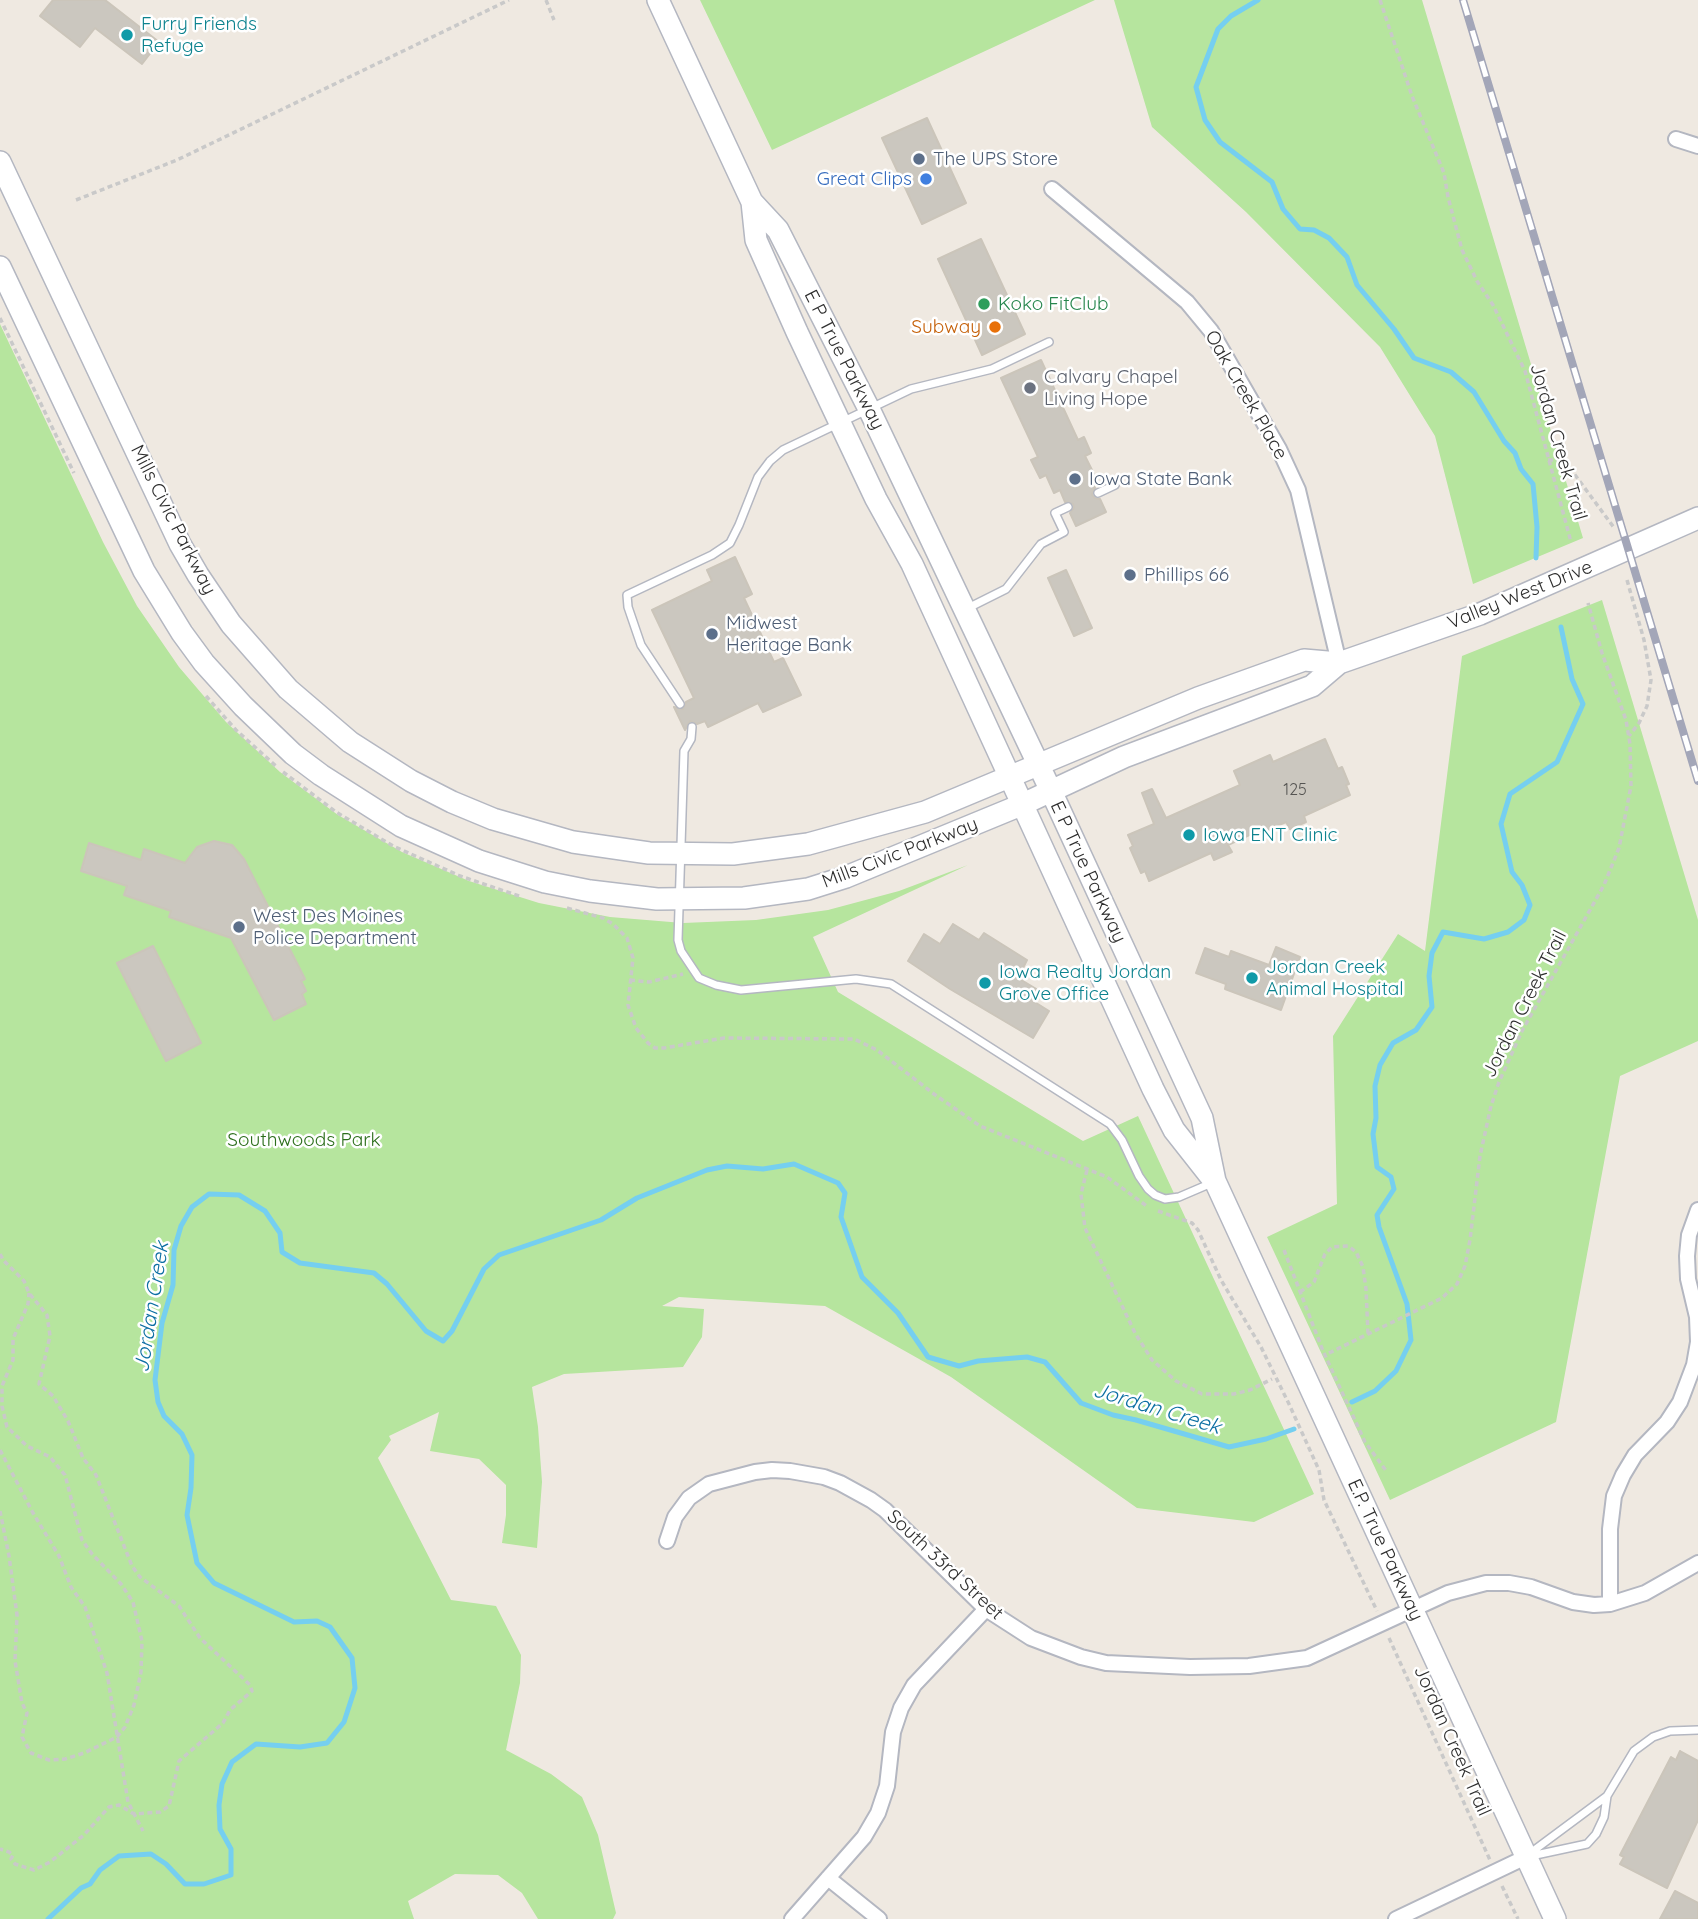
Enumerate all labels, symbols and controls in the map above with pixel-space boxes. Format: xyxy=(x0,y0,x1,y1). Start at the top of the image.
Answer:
place label: Furry Friends Refuge xyxy=(141,13,257,57)
marker: Furry Friends Refuge xyxy=(119,27,135,43)
place label: The UPS Store xyxy=(933,148,1058,170)
marker: The UPS Store xyxy=(911,151,927,167)
place label: Great Clips xyxy=(817,168,912,190)
marker: Great Clips xyxy=(918,171,934,187)
street label: E P True Parkway xyxy=(799,286,889,434)
place label: Koko FitClub xyxy=(998,293,1109,315)
marker: Koko FitClub xyxy=(976,296,992,312)
place label: Subway xyxy=(911,316,981,338)
marker: Subway xyxy=(987,319,1003,335)
street label: Oak Creek Place xyxy=(1200,326,1292,464)
street label: Jordan Creek Trail xyxy=(1525,361,1591,523)
place label: Calvary Chapel Living Hope xyxy=(1044,366,1178,410)
marker: Calvary Chapel Living Hope xyxy=(1022,380,1038,396)
street label: Mills Civic Parkway xyxy=(125,441,221,599)
place label: Iowa State Bank xyxy=(1089,468,1232,490)
marker: Iowa State Bank xyxy=(1067,471,1083,487)
street label: Valley West Drive xyxy=(1444,556,1596,634)
place label: Phillips 66 xyxy=(1144,564,1229,586)
marker: Phillips 66 xyxy=(1122,567,1138,583)
place label: Midwest Heritage Bank xyxy=(726,612,852,656)
marker: Midwest Heritage Bank xyxy=(704,626,720,642)
house number: 125 xyxy=(1283,780,1307,800)
street label: E P True Parkway xyxy=(1045,798,1131,946)
street label: Mills Civic Parkway xyxy=(819,813,981,893)
place label: Iowa ENT Clinic xyxy=(1203,824,1337,846)
marker: Iowa ENT Clinic xyxy=(1181,827,1197,843)
place label: West Des Moines Police Department xyxy=(253,905,417,949)
marker: West Des Moines Police Department xyxy=(231,919,247,935)
street label: Jordan Creek Trail xyxy=(1478,927,1572,1081)
place label: Jordan Creek Animal Hospital xyxy=(1266,956,1404,1000)
place label: Iowa Realty Jordan Grove Office xyxy=(999,961,1171,1005)
marker: Jordan Creek Animal Hospital xyxy=(1244,970,1260,986)
marker: Iowa Realty Jordan Grove Office xyxy=(977,975,993,991)
park label: Southwoods Park xyxy=(227,1129,381,1151)
water label: Jordan Creek xyxy=(129,1240,175,1374)
water label: Jordan Creek xyxy=(1090,1378,1224,1440)
street label: E.P. True Parkway xyxy=(1342,1476,1428,1624)
street label: South 33rd Street xyxy=(882,1505,1008,1625)
street label: Jordan Creek Trail xyxy=(1409,1662,1495,1820)

